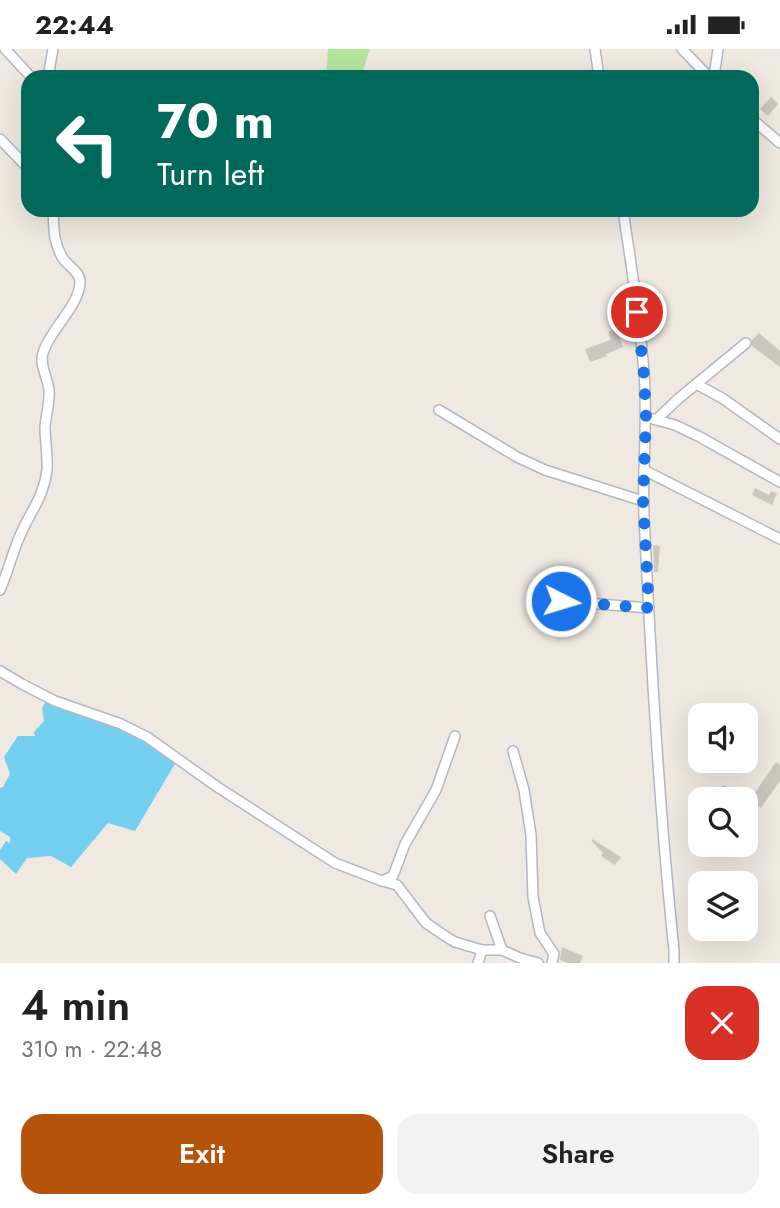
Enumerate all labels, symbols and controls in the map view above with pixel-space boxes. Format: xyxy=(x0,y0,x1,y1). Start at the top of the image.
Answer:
text: 22:44 xyxy=(35,6,114,44)
text: 70 m xyxy=(157,86,274,156)
icon: left xyxy=(42,98,133,189)
text: Turn left xyxy=(157,151,264,197)
pin xyxy=(607,282,667,342)
icon: arrive xyxy=(618,293,656,331)
position arrow xyxy=(524,564,598,638)
map controls xyxy=(688,703,758,941)
button: sound xyxy=(688,703,758,773)
button: search xyxy=(688,787,758,857)
button: layers xyxy=(688,871,758,941)
text: 4 min xyxy=(21,975,130,1036)
button: close xyxy=(685,986,759,1060)
text: 310 m · 22:48 xyxy=(21,1032,162,1066)
button: Exit xyxy=(21,1114,383,1194)
button: Share xyxy=(397,1114,759,1194)

